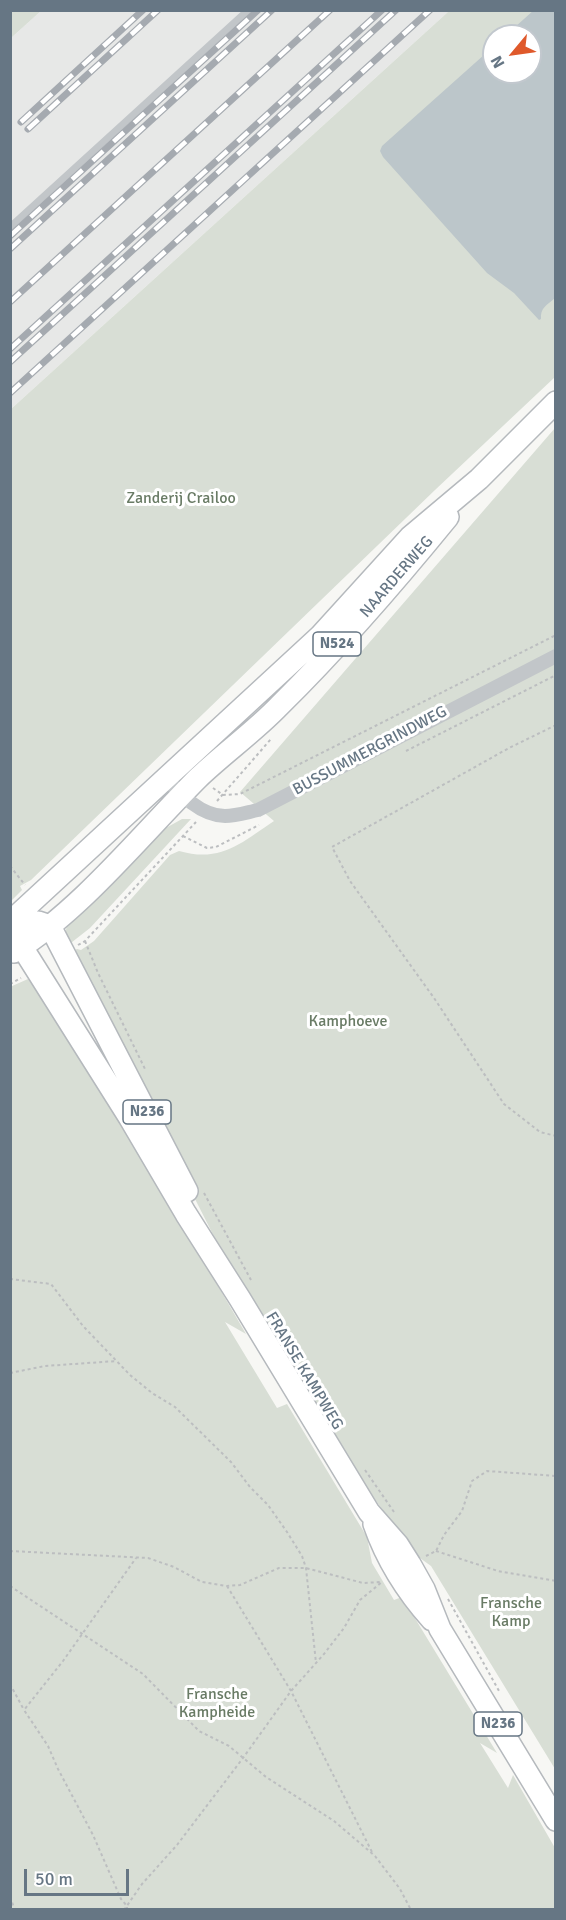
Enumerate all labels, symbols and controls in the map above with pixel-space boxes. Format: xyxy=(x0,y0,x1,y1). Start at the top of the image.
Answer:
north arrow xyxy=(482,24,542,84)
text: N xyxy=(487,52,509,71)
park label: Zanderij Crailoo xyxy=(126,489,236,509)
street label: NAARDERWEG xyxy=(356,532,438,622)
road number: N524 xyxy=(313,632,361,656)
street label: BUSSUMMERGRINDWEG xyxy=(290,702,450,800)
park label: Kamphoeve xyxy=(309,1012,387,1032)
road number: N236 xyxy=(123,1100,171,1124)
street label: FRANSE KAMPWEG xyxy=(261,1309,347,1433)
park label: Fransche Kamp xyxy=(480,1594,542,1632)
park label: Fransche Kampheide xyxy=(179,1685,255,1723)
road number: N236 xyxy=(474,1712,522,1736)
scale bar xyxy=(27,1857,132,1895)
text: 50 m xyxy=(35,1868,73,1890)

